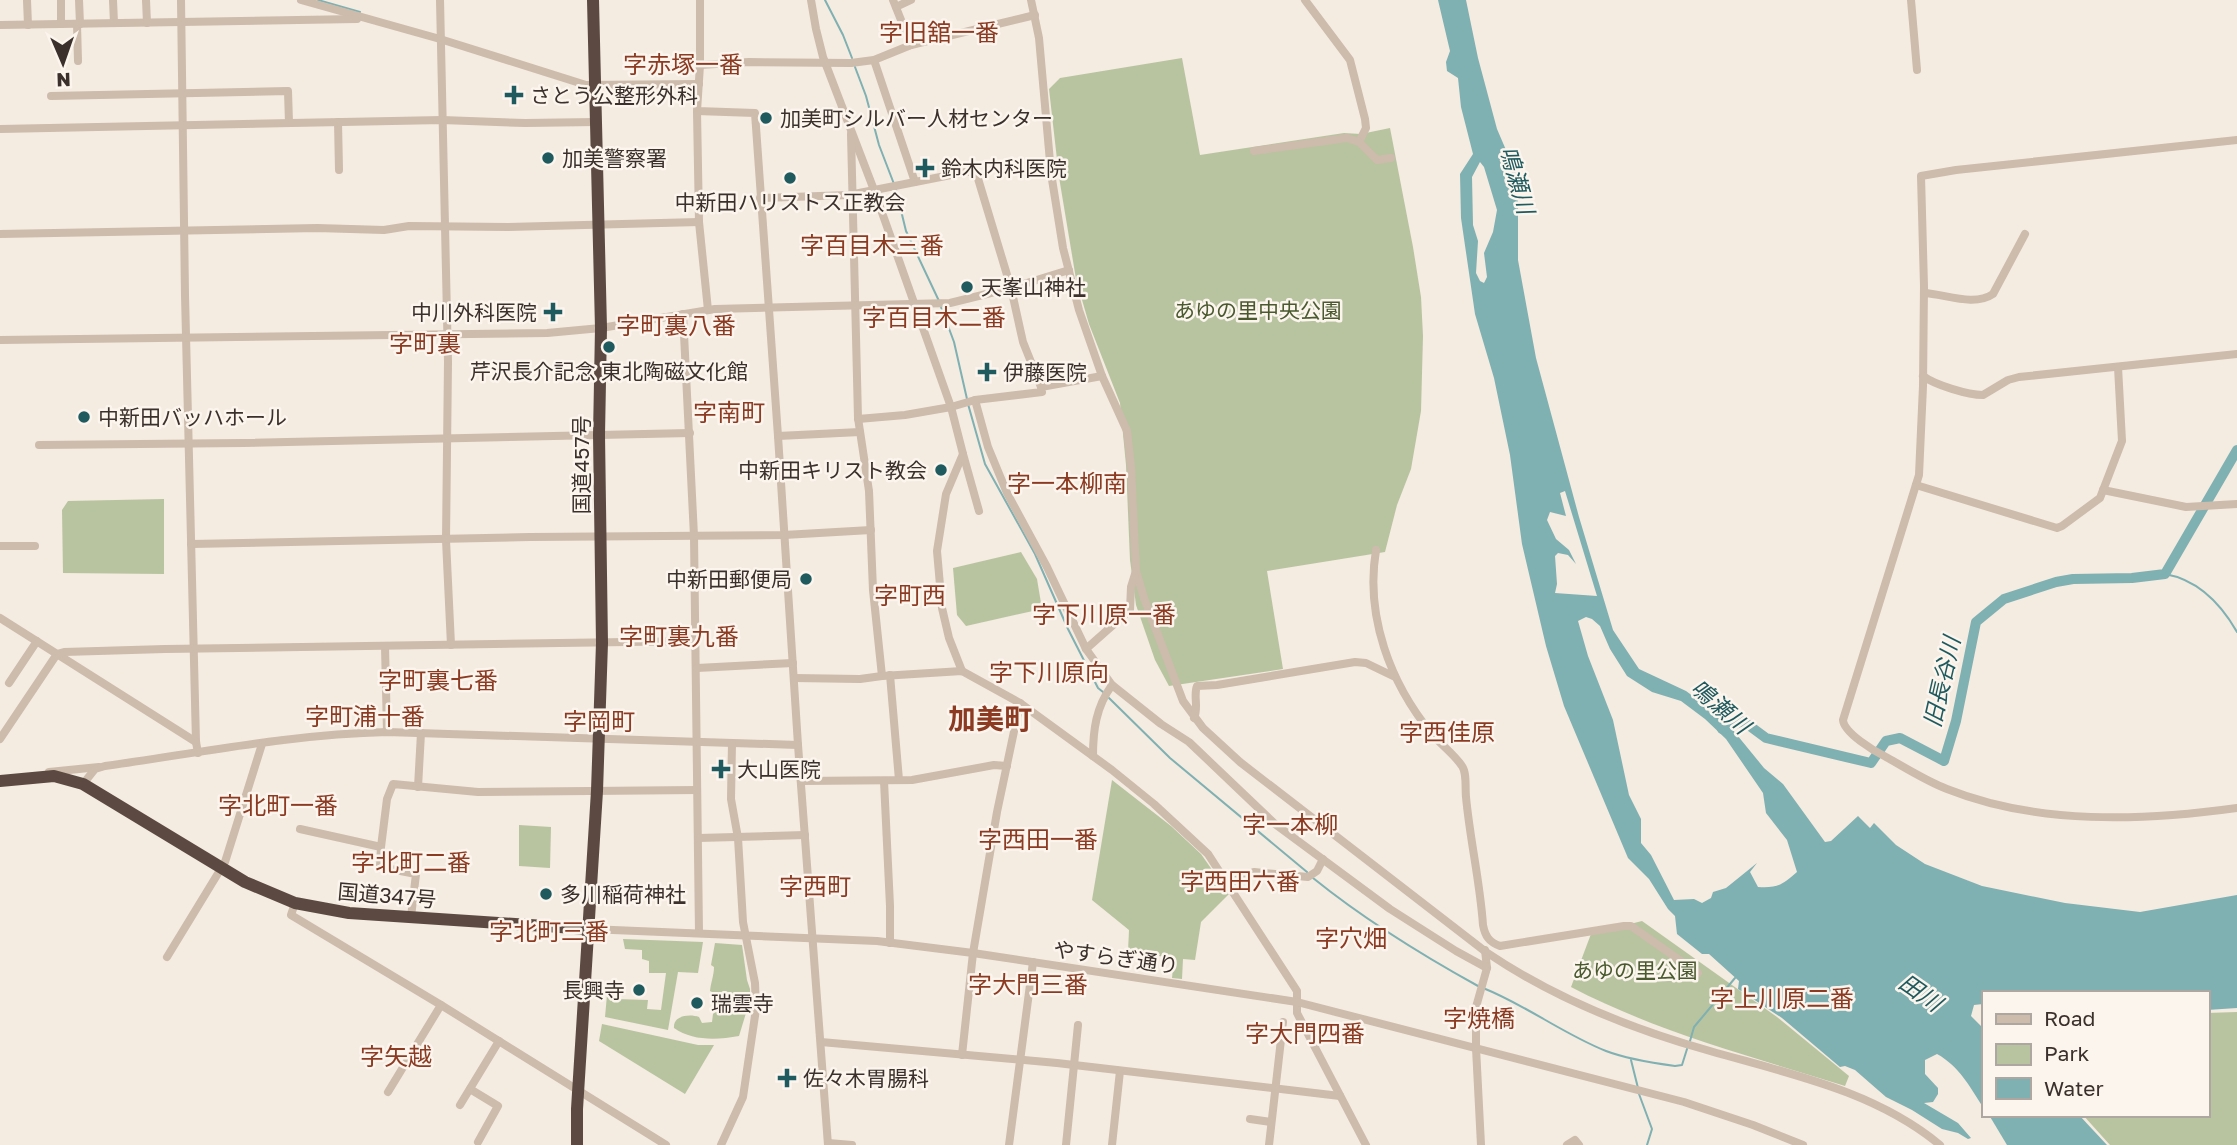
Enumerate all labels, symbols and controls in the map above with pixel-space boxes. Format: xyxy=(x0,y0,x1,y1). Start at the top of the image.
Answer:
district label: 字旧舘一番 xyxy=(879,17,999,46)
north arrow xyxy=(28,28,98,98)
district label: 字赤塚一番 xyxy=(623,49,743,78)
text: N xyxy=(56,69,71,92)
place label: さとう公整形外科 xyxy=(530,82,698,108)
marker: さとう公整形外科 xyxy=(504,85,524,105)
place label: 加美町シルバー人材センター xyxy=(780,105,1053,131)
marker: 加美町シルバー人材センター xyxy=(758,110,774,126)
water label: 鳴瀬川 xyxy=(1495,143,1542,220)
place label: 加美警察署 xyxy=(562,145,667,171)
marker: 加美警察署 xyxy=(540,150,556,166)
place label: 鈴木内科医院 xyxy=(941,155,1067,181)
marker: 鈴木内科医院 xyxy=(915,158,935,178)
marker: 中新田ハリストス正教会 xyxy=(782,170,798,186)
place label: 中新田ハリストス正教会 xyxy=(675,189,906,215)
district label: 字百目木三番 xyxy=(800,230,944,259)
place label: 天峯山神社 xyxy=(981,274,1086,300)
marker: 天峯山神社 xyxy=(959,279,975,295)
park label: あゆの里中央公園 xyxy=(1174,297,1342,323)
place label: 中川外科医院 xyxy=(411,299,537,325)
marker: 中川外科医院 xyxy=(543,302,563,322)
district label: 字百目木二番 xyxy=(862,302,1006,331)
district label: 字町裏八番 xyxy=(616,310,736,339)
district label: 字町裏 xyxy=(389,328,461,357)
marker: 芹沢長介記念 東北陶磁文化館 xyxy=(601,339,617,355)
place label: 芹沢長介記念 東北陶磁文化館 xyxy=(470,358,748,384)
place label: 伊藤医院 xyxy=(1003,359,1087,385)
marker: 伊藤医院 xyxy=(977,362,997,382)
district label: 字南町 xyxy=(693,397,765,426)
place label: 中新田バッハホール xyxy=(98,404,287,430)
marker: 中新田バッハホール xyxy=(76,409,92,425)
street label: 国道457号 xyxy=(568,415,594,515)
place label: 中新田キリスト教会 xyxy=(738,457,927,483)
marker: 中新田キリスト教会 xyxy=(933,462,949,478)
district label: 字一本柳南 xyxy=(1007,468,1127,497)
place label: 中新田郵便局 xyxy=(666,566,792,592)
marker: 中新田郵便局 xyxy=(798,571,814,587)
district label: 字町西 xyxy=(874,580,946,609)
district label: 字下川原一番 xyxy=(1032,599,1176,628)
district label: 字町裏九番 xyxy=(619,621,739,650)
water label: 旧長谷川 xyxy=(1917,631,1966,730)
district label: 字下川原向 xyxy=(989,657,1109,686)
district label: 字町裏七番 xyxy=(378,665,498,694)
water label: 鳴瀬川 xyxy=(1686,673,1758,741)
district label: 字町浦十番 xyxy=(305,701,425,730)
district label: 加美町 xyxy=(948,702,1032,735)
district label: 字岡町 xyxy=(563,706,635,735)
district label: 字西佳原 xyxy=(1399,717,1495,746)
place label: 大山医院 xyxy=(737,756,821,782)
marker: 大山医院 xyxy=(711,759,731,779)
district label: 字北町一番 xyxy=(218,790,338,819)
district label: 字一本柳 xyxy=(1242,809,1338,838)
district label: 字西田一番 xyxy=(978,824,1098,853)
district label: 字北町二番 xyxy=(351,847,471,876)
district label: 字西田六番 xyxy=(1180,866,1300,895)
district label: 字西町 xyxy=(779,871,851,900)
street label: 国道347号 xyxy=(336,878,438,912)
place label: 多川稲荷神社 xyxy=(560,881,686,907)
marker: 多川稲荷神社 xyxy=(538,886,554,902)
district label: 字北町三番 xyxy=(489,916,609,945)
district label: 字穴畑 xyxy=(1315,923,1387,952)
street label: やすらぎ通り xyxy=(1052,935,1180,979)
park label: あゆの里公園 xyxy=(1572,957,1698,983)
water label: 田川 xyxy=(1894,967,1950,1018)
district label: 字大門三番 xyxy=(968,969,1088,998)
place label: 長興寺 xyxy=(562,977,625,1003)
marker: 長興寺 xyxy=(631,982,647,998)
district label: 字上川原二番 xyxy=(1710,983,1854,1012)
place label: 瑞雲寺 xyxy=(711,990,774,1016)
legend xyxy=(1982,991,2209,1117)
marker: 瑞雲寺 xyxy=(689,995,705,1011)
district label: 字焼橋 xyxy=(1443,1003,1515,1032)
text: Road xyxy=(2044,1005,2095,1031)
district label: 字大門四番 xyxy=(1245,1018,1365,1047)
text: Park xyxy=(2044,1040,2090,1066)
district label: 字矢越 xyxy=(360,1041,432,1070)
place label: 佐々木胃腸科 xyxy=(803,1065,929,1091)
marker: 佐々木胃腸科 xyxy=(777,1068,797,1088)
text: Water xyxy=(2044,1075,2104,1101)

